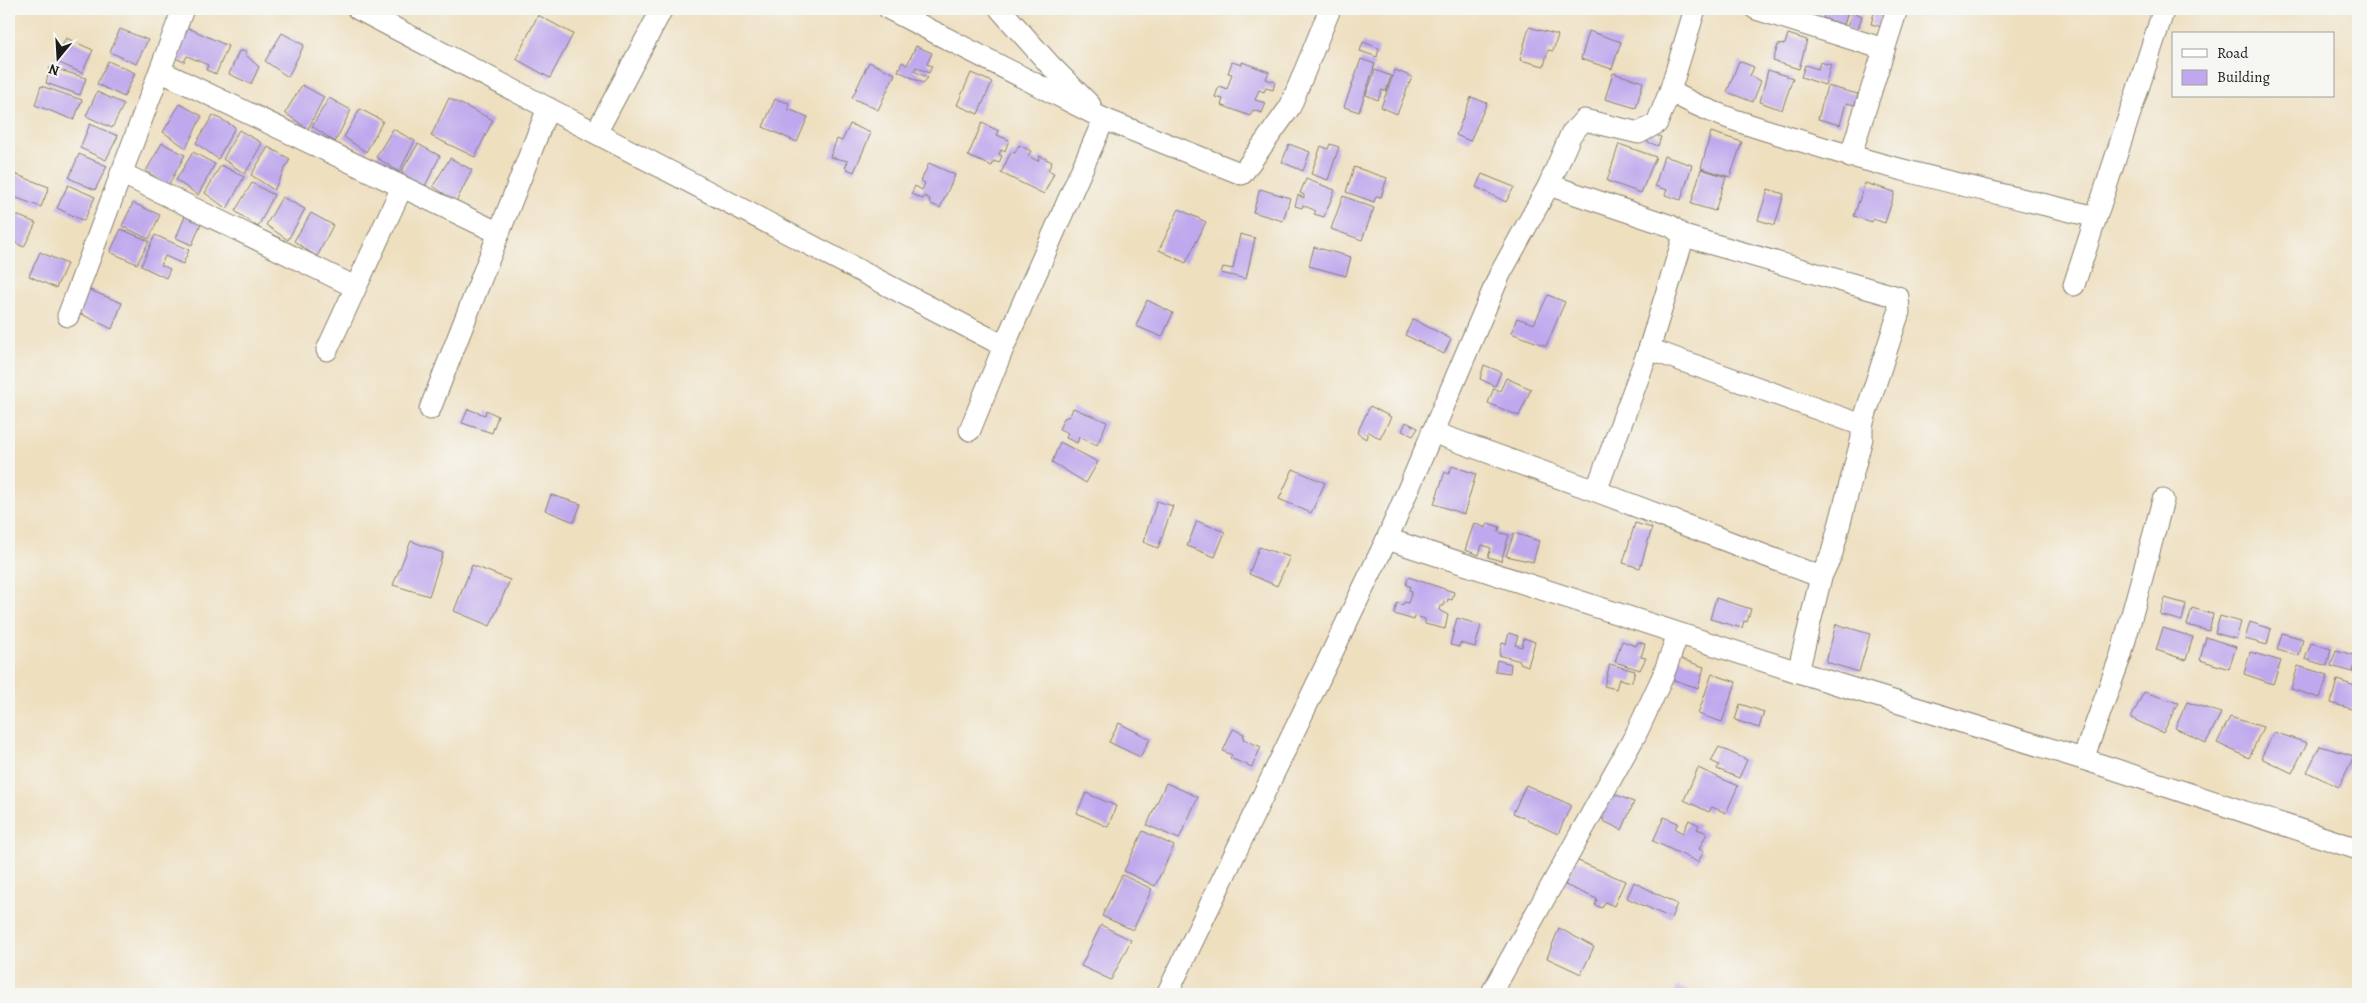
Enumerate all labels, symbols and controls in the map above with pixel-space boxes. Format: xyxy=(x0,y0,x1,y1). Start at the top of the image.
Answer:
north arrow xyxy=(32,32,82,82)
legend xyxy=(2172,32,2334,98)
text: Road xyxy=(2217,43,2249,63)
text: N xyxy=(46,59,62,80)
text: Building xyxy=(2217,67,2270,87)

